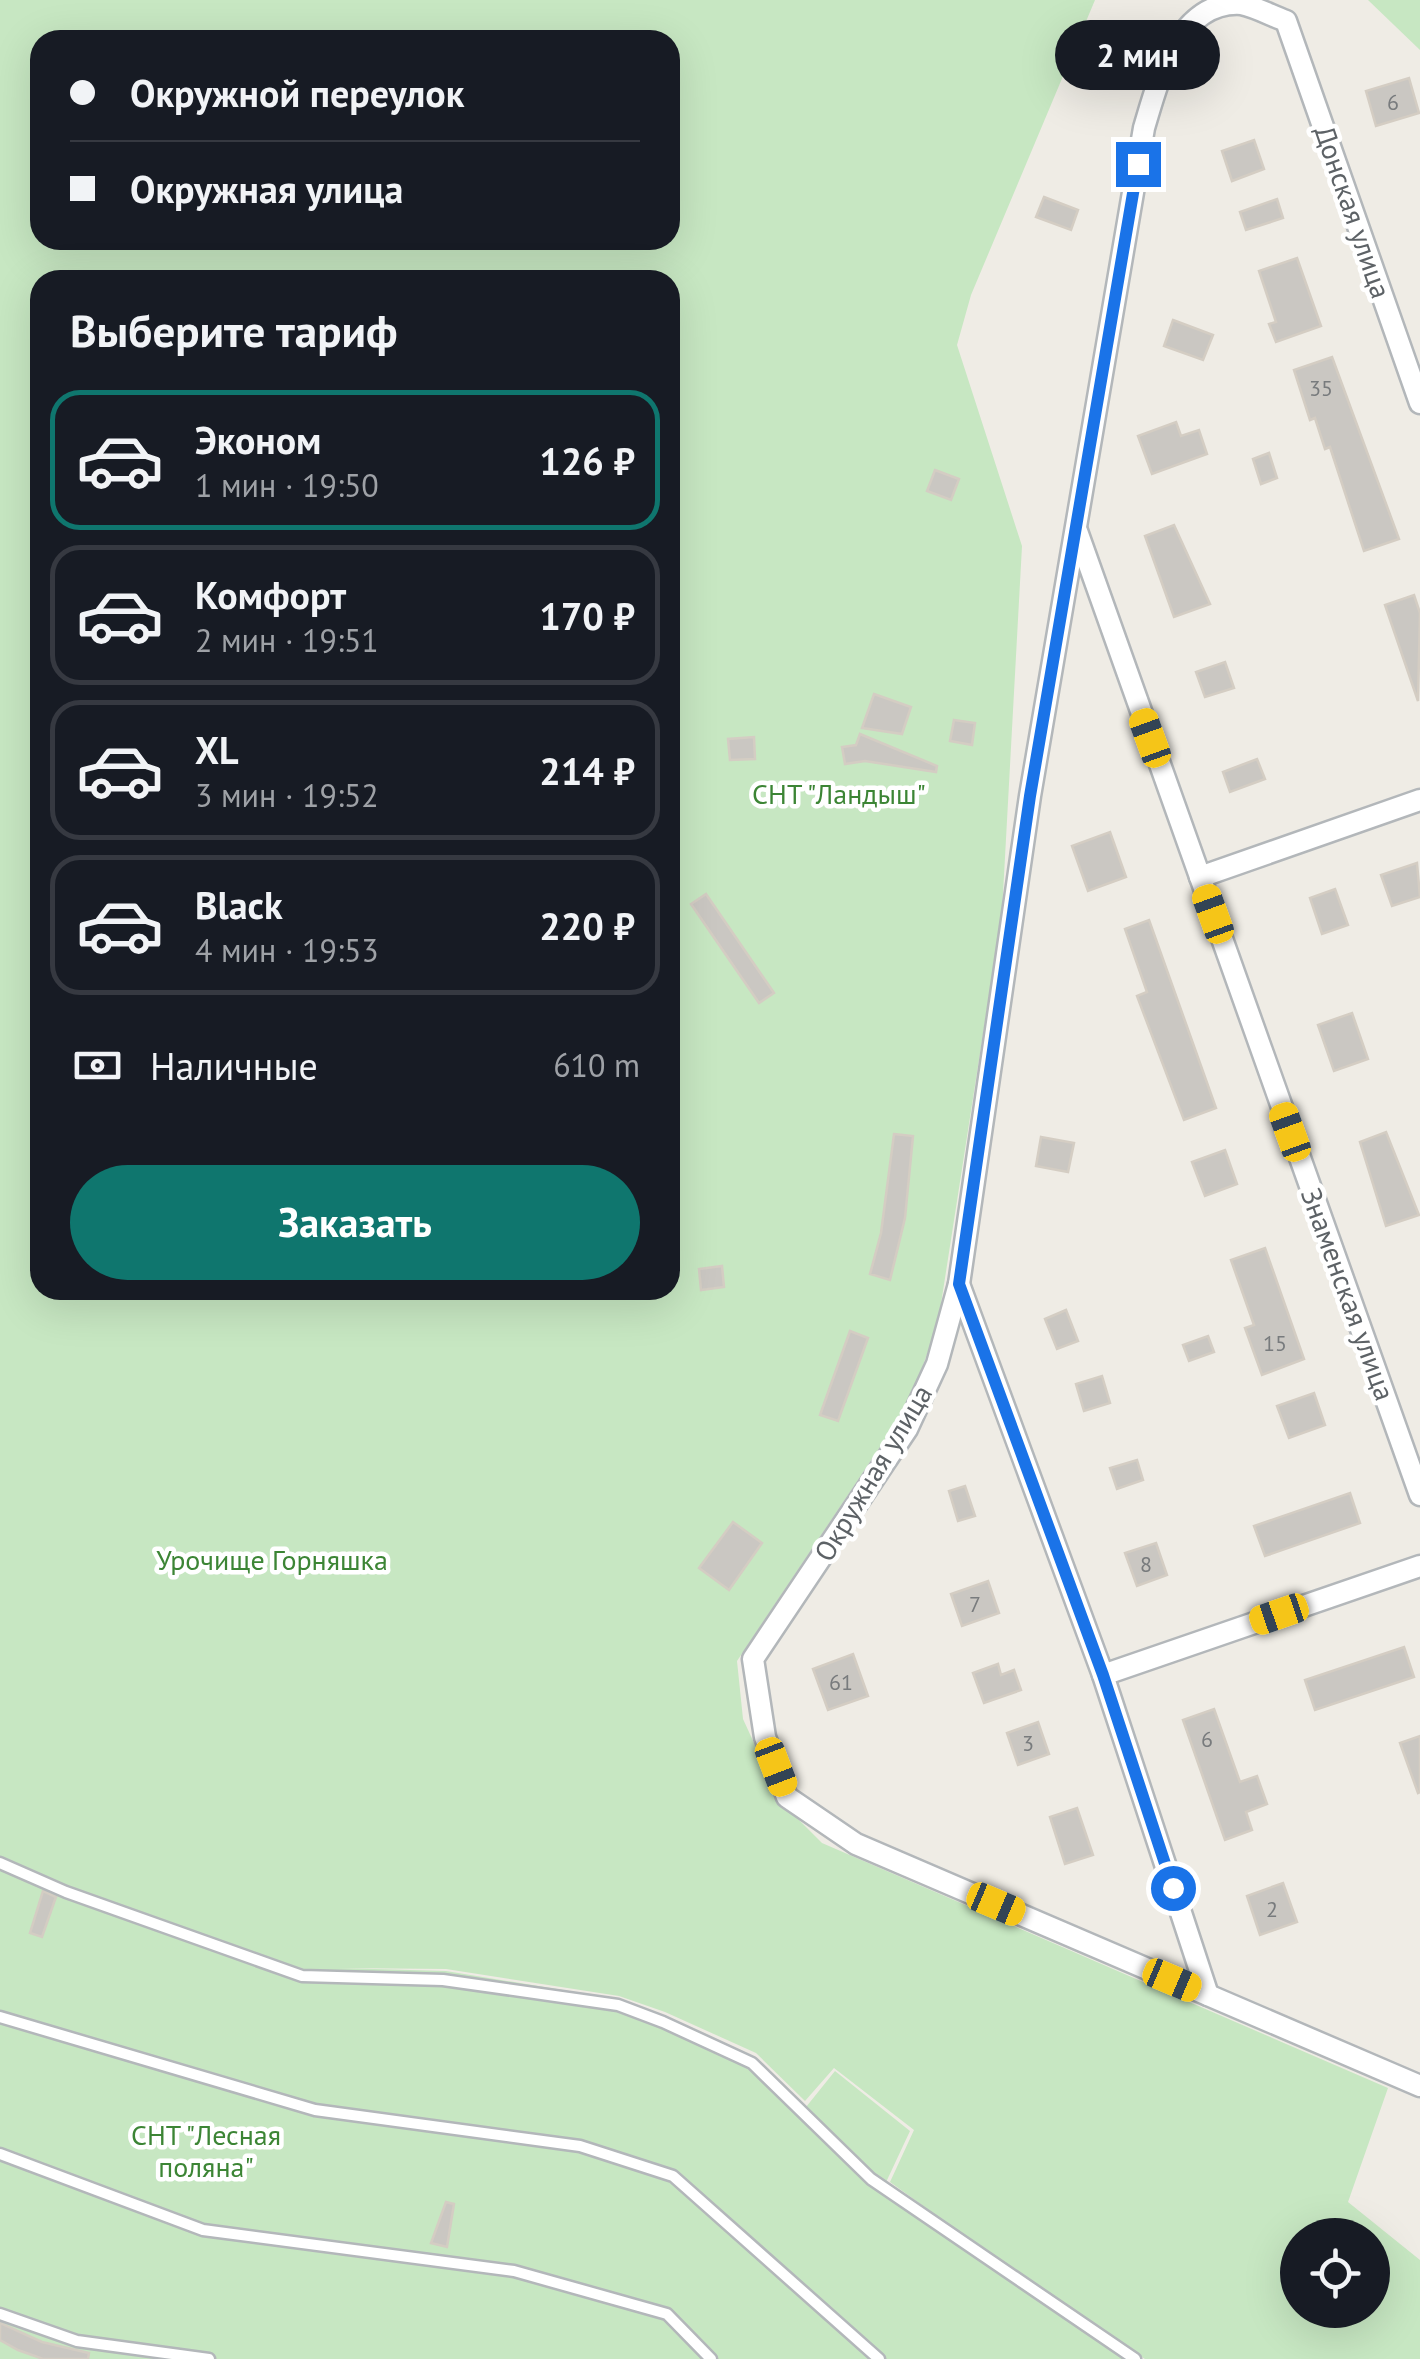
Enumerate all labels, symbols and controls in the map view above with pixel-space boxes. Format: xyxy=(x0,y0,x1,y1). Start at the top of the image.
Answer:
callout: 2 мин xyxy=(1056,19,1220,89)
text: 2 мин xyxy=(1096,34,1179,76)
text: Окружной переулок xyxy=(130,68,464,117)
house number: 6 xyxy=(1387,88,1399,116)
street label: Донская улица xyxy=(1307,121,1400,303)
route end xyxy=(1116,142,1161,187)
text: Окружная улица xyxy=(130,164,403,213)
text: Выберите тариф xyxy=(70,301,397,359)
house number: 35 xyxy=(1309,374,1333,402)
icon: car xyxy=(75,415,165,505)
text: Эконом xyxy=(195,415,321,464)
text: 126 ₽ xyxy=(539,436,635,485)
text: 1 мин · 19:50 xyxy=(195,464,379,506)
icon: car xyxy=(75,570,165,660)
text: Комфорт xyxy=(195,570,346,619)
text: 170 ₽ xyxy=(539,591,635,640)
text: 2 мин · 19:51 xyxy=(195,619,379,661)
car xyxy=(1126,705,1174,771)
icon: car xyxy=(75,725,165,815)
text: XL xyxy=(195,725,239,774)
text: 214 ₽ xyxy=(539,746,635,795)
text: 3 мин · 19:52 xyxy=(195,774,379,816)
park label: СНТ "Ландыш" xyxy=(752,775,926,812)
icon: car xyxy=(75,880,165,970)
text: Black xyxy=(195,880,283,929)
car xyxy=(1189,881,1237,947)
text: 220 ₽ xyxy=(539,901,635,950)
text: 4 мин · 19:53 xyxy=(195,929,379,971)
icon: cash xyxy=(70,1038,125,1093)
text: Наличные xyxy=(150,1041,318,1090)
text: 610 m xyxy=(553,1044,640,1086)
car xyxy=(1266,1099,1314,1165)
button: Заказать xyxy=(70,1165,640,1280)
street label: Знаменская улица xyxy=(1293,1182,1404,1405)
house number: 15 xyxy=(1263,1329,1287,1357)
street label: Окружная улица xyxy=(805,1378,940,1568)
park label: Урочище Горняшка xyxy=(156,1541,388,1578)
house number: 8 xyxy=(1140,1550,1152,1578)
house number: 7 xyxy=(969,1590,981,1618)
car xyxy=(1246,1590,1312,1638)
house number: 61 xyxy=(829,1668,853,1696)
house number: 6 xyxy=(1201,1725,1213,1753)
house number: 3 xyxy=(1022,1729,1034,1757)
car xyxy=(751,1734,801,1800)
route start xyxy=(1151,1866,1196,1911)
car xyxy=(963,1878,1029,1930)
house number: 2 xyxy=(1266,1895,1278,1923)
car xyxy=(1139,1954,1205,2006)
park label: СНТ "Лесная поляна" xyxy=(131,2116,281,2185)
map controls xyxy=(1280,2218,1390,2328)
button: locate xyxy=(1280,2218,1390,2328)

